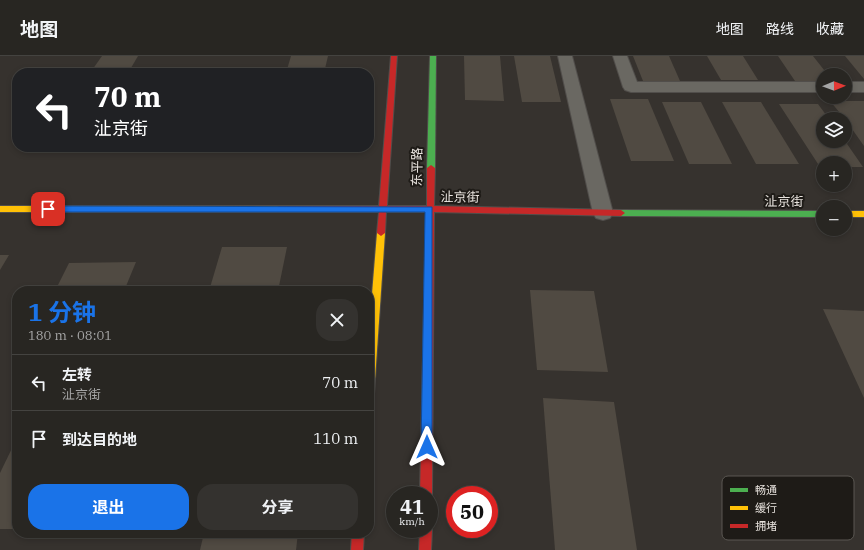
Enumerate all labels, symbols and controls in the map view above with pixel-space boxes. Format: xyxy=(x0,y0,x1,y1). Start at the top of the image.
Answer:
text: 地图 xyxy=(20,17,58,41)
text: 地图 xyxy=(716,20,744,38)
text: 路线 xyxy=(766,20,794,38)
text: 收藏 xyxy=(816,20,844,38)
north arrow xyxy=(816,68,852,104)
map controls xyxy=(816,68,852,236)
text: 70 m xyxy=(94,78,161,115)
icon: left xyxy=(28,84,80,136)
button: layers xyxy=(816,112,852,148)
text: 沚京街 xyxy=(94,117,148,140)
street label: 东平路 xyxy=(408,147,426,187)
button: + xyxy=(816,156,852,192)
street label: 沚京街 xyxy=(440,188,480,206)
pin xyxy=(31,192,65,226)
street label: 沚京街 xyxy=(764,193,804,210)
icon: arrive xyxy=(37,198,59,220)
button: − xyxy=(816,200,852,236)
text: 1 分钟 xyxy=(28,296,96,328)
button: close xyxy=(316,299,358,341)
text: 180 m · 08:01 xyxy=(28,327,112,344)
text: 左转 xyxy=(62,365,92,384)
icon: left xyxy=(28,372,50,394)
text: 70 m xyxy=(322,373,358,392)
text: 沚京街 xyxy=(62,386,101,403)
position arrow xyxy=(406,426,448,468)
icon: arrive xyxy=(28,428,50,450)
text: 110 m xyxy=(313,429,358,448)
text: 到达目的地 xyxy=(62,430,137,449)
legend xyxy=(722,476,854,540)
text: 畅通 xyxy=(755,483,777,497)
button: 退出 xyxy=(28,484,189,530)
button: 分享 xyxy=(197,484,358,530)
speed limit sign: 50 xyxy=(446,486,498,538)
text: 41 xyxy=(400,493,424,520)
text: 缓行 xyxy=(755,501,777,515)
text: km/h xyxy=(399,515,425,528)
text: 拥堵 xyxy=(755,519,777,533)

